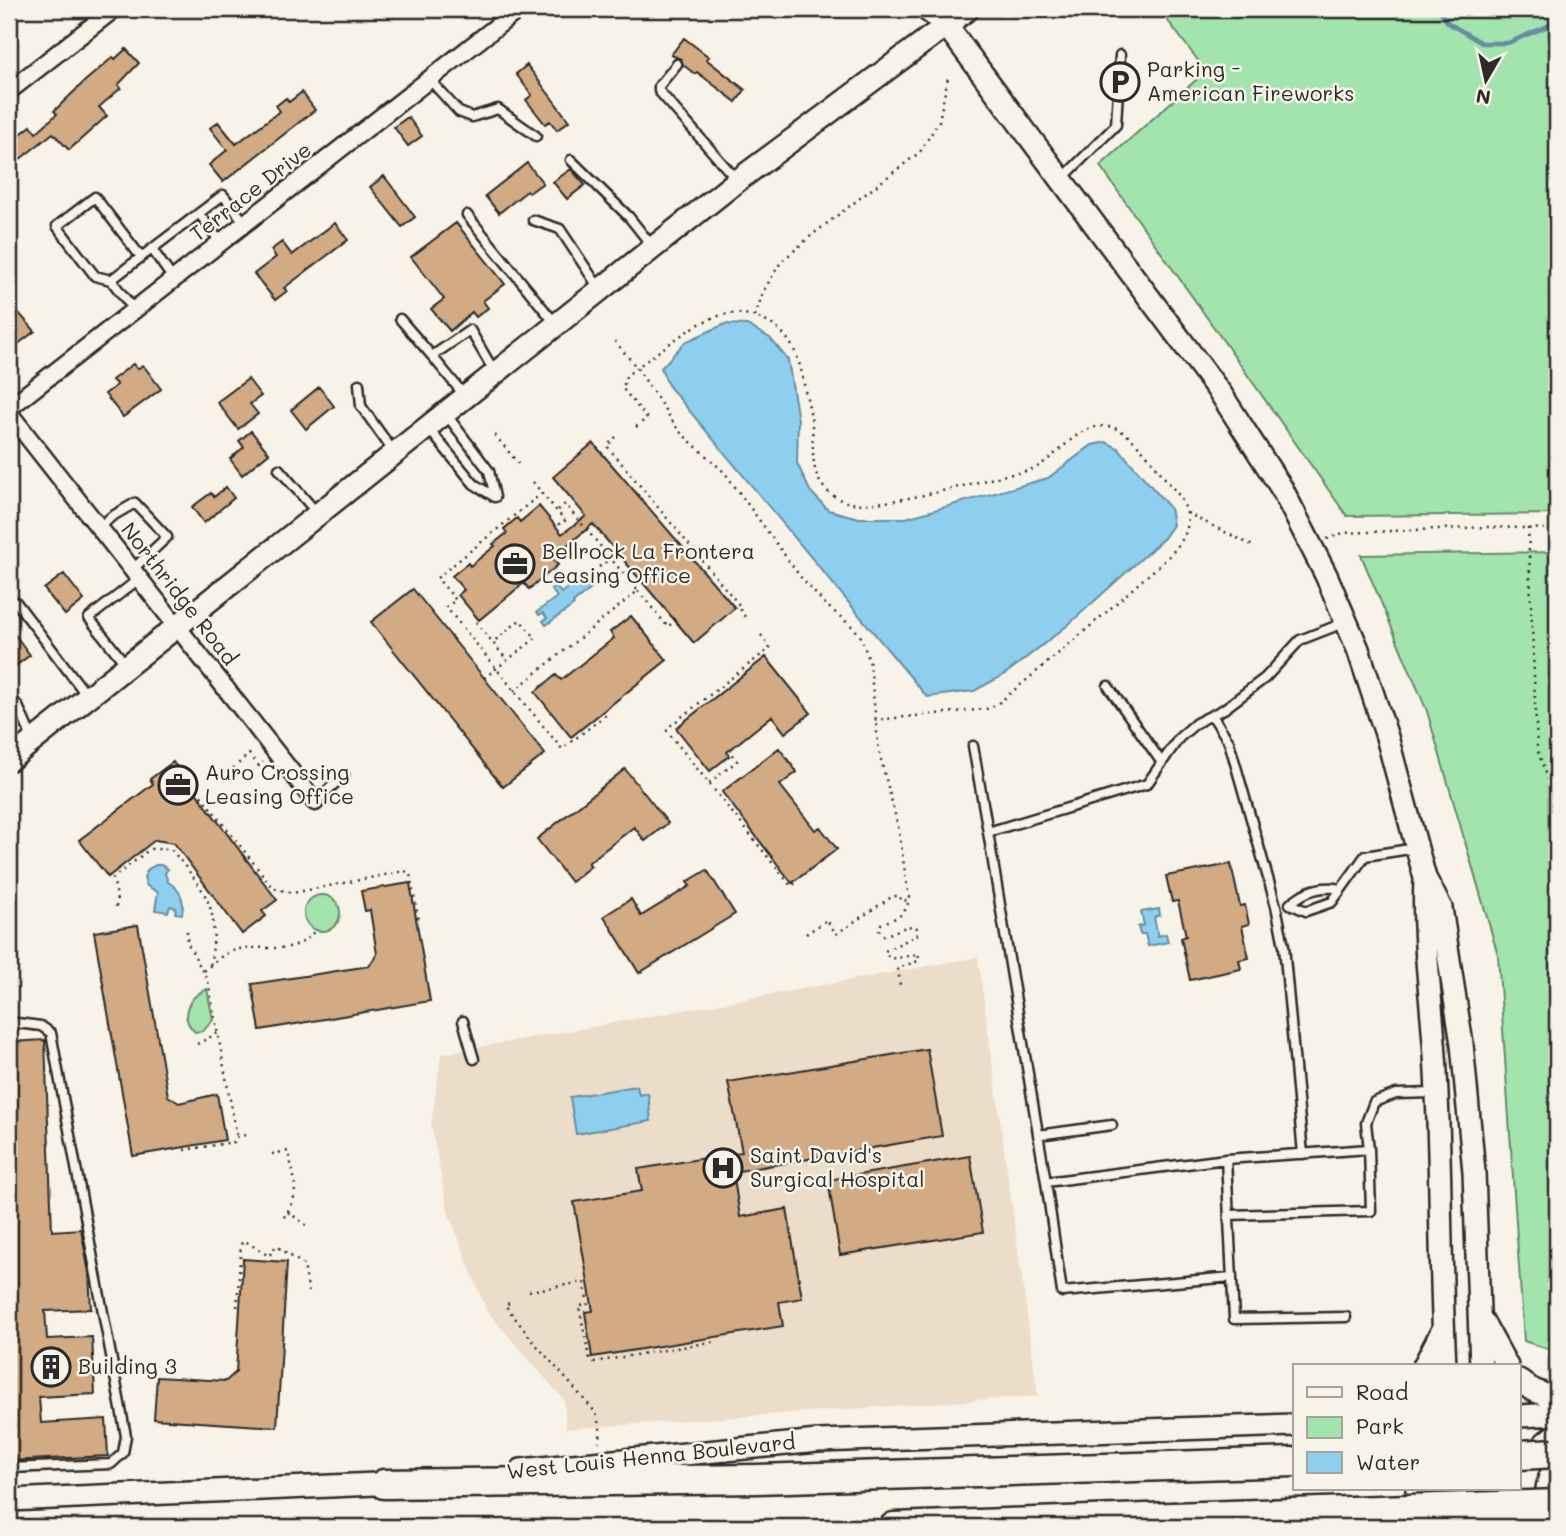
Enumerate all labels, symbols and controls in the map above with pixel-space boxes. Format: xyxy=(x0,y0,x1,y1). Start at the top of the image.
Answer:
north arrow xyxy=(1450,46,1520,116)
place label: Parking - American Fireworks xyxy=(1147,55,1354,106)
parking icon: Parking - American Fireworks xyxy=(1099,61,1141,103)
text: N xyxy=(1474,84,1492,111)
street label: Terrace Drive xyxy=(184,135,316,247)
street label: Northridge Road xyxy=(116,516,244,670)
place label: Bellrock La Frontera Leasing Office xyxy=(542,537,755,588)
office icon: Bellrock La Frontera Leasing Office xyxy=(494,543,536,585)
place label: Auro Crossing Leasing Office xyxy=(205,758,354,809)
office icon: Auro Crossing Leasing Office xyxy=(157,764,199,806)
place label: Saint David's Surgical Hospital xyxy=(750,1141,925,1192)
hospital icon: Saint David's Surgical Hospital xyxy=(702,1147,744,1189)
building icon: Building 3 xyxy=(30,1346,72,1388)
place label: Building 3 xyxy=(78,1352,177,1379)
legend xyxy=(1293,1364,1520,1490)
text: Road xyxy=(1356,1378,1408,1405)
text: Park xyxy=(1356,1412,1404,1439)
street label: West Louis Henna Boulevard xyxy=(505,1427,797,1484)
text: Water xyxy=(1356,1448,1420,1475)

